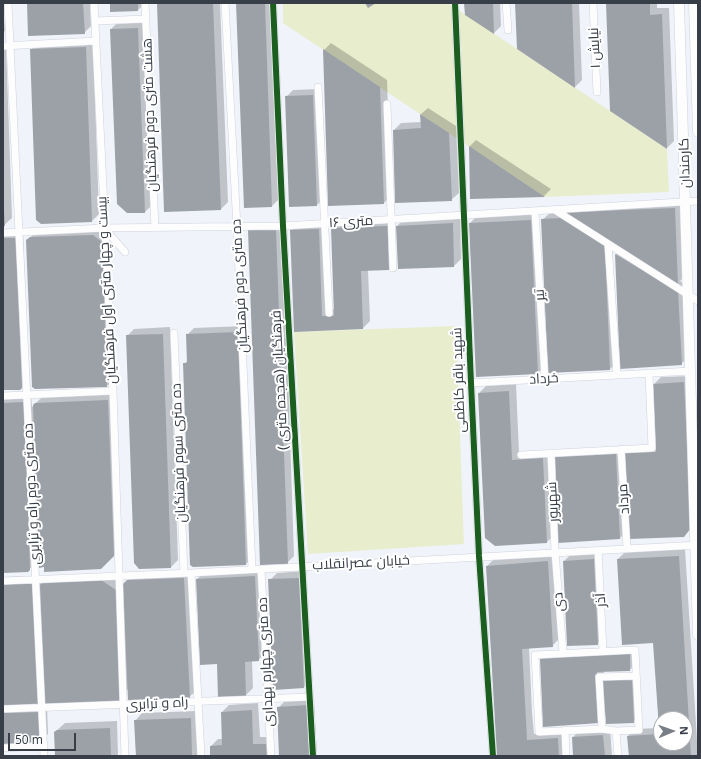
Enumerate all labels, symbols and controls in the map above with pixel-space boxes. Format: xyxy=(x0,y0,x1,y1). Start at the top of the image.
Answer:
street label: نیایش ۱ xyxy=(586,27,604,69)
street label: هشت متری دوم فرهنگیان xyxy=(139,38,161,192)
street label: کارمندان xyxy=(676,138,694,188)
street label: بیست و چهار متری اول فرهنگیان xyxy=(94,196,120,384)
street label: ۱۶ متری xyxy=(328,212,374,232)
street label: ده متری دوم فرهنگیان xyxy=(228,219,252,353)
street label: تیر xyxy=(531,288,549,302)
street label: فرهنگیان (هجده متری ) xyxy=(268,310,292,450)
street label: شهید باقر کاظمی xyxy=(449,327,469,433)
street label: خرداد xyxy=(529,370,559,388)
street label: ده متری سوم فرهنگیان xyxy=(168,383,190,523)
street label: ده متری دوم راه و ترابری xyxy=(20,423,44,565)
street label: شهریور xyxy=(544,481,562,523)
street label: مرداد xyxy=(615,483,633,515)
street label: خیابان عصرانقلاب xyxy=(312,552,410,574)
street label: دی xyxy=(550,592,568,612)
street label: آذر xyxy=(592,592,610,608)
street label: ده متری چهارم بهداری xyxy=(254,597,278,727)
street label: راه و ترابری xyxy=(125,694,189,714)
north arrow xyxy=(653,711,693,751)
scale bar xyxy=(10,725,78,751)
text: N xyxy=(677,726,692,735)
text: 50 m xyxy=(15,731,43,748)

